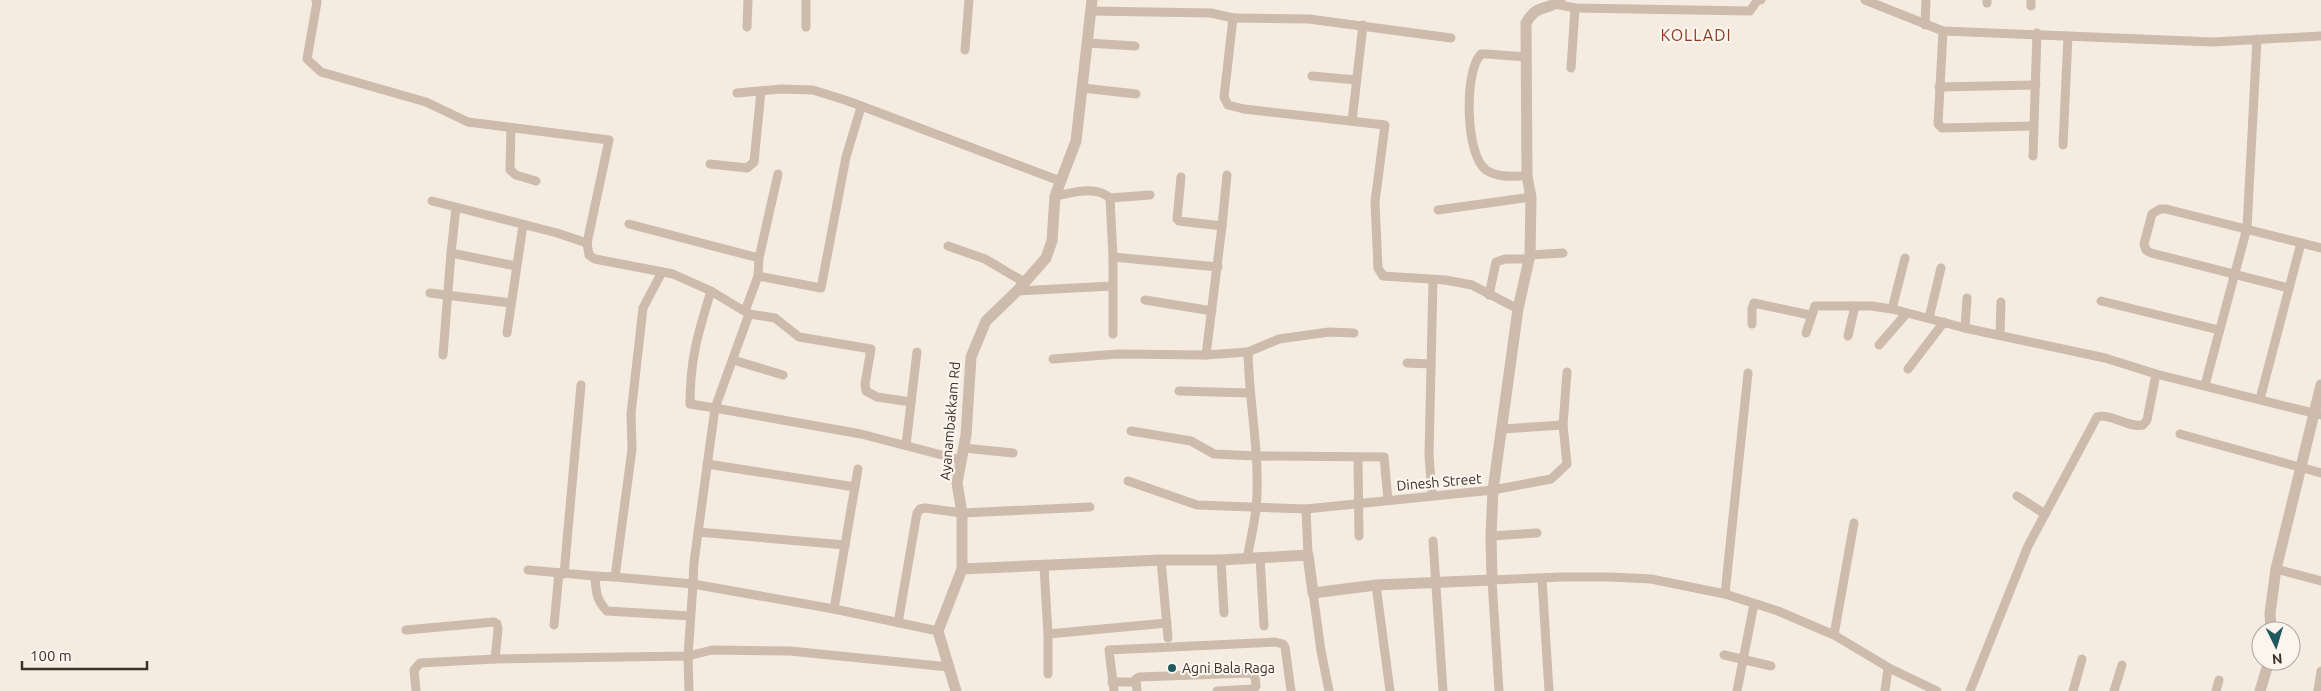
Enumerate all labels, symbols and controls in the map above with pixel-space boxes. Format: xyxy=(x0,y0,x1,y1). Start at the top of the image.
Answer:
district label: KOLLADI xyxy=(1660,26,1732,44)
street label: Ayanambakkam Rd xyxy=(937,361,963,481)
street label: Dinesh Street xyxy=(1396,470,1483,494)
north arrow xyxy=(2251,621,2301,671)
scale bar xyxy=(22,638,148,670)
text: 100 m xyxy=(30,647,72,664)
text: N xyxy=(2271,651,2283,667)
place label: Agni Bala Raga xyxy=(1182,660,1275,676)
marker: Agni Bala Raga xyxy=(1166,662,1178,674)

